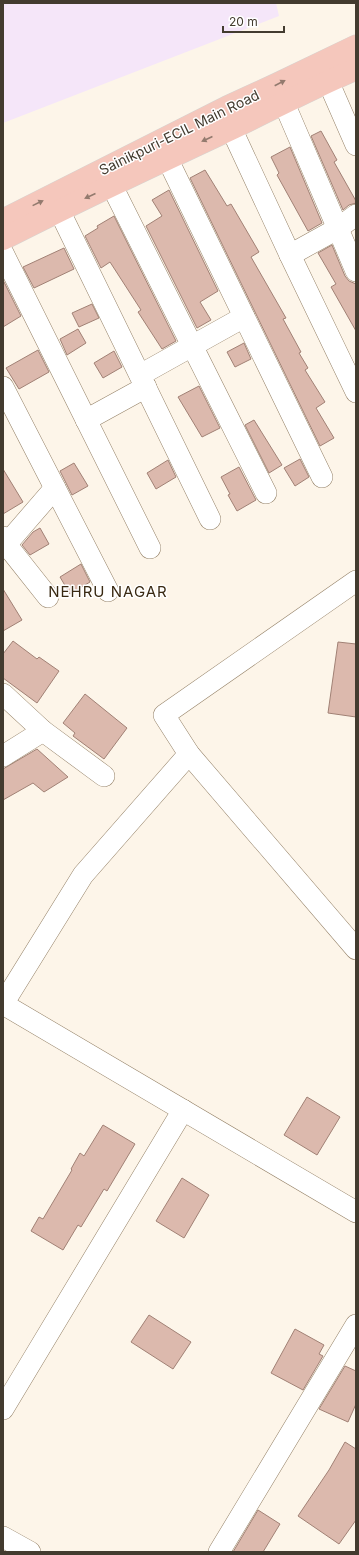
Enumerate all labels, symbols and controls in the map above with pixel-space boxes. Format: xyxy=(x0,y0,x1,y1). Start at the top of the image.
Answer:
scale bar xyxy=(223,8,284,34)
text: 20 m xyxy=(229,14,258,29)
one-way arrow xyxy=(274,80,286,86)
street label: Sainikpuri-ECIL Main Road xyxy=(96,86,262,178)
one-way arrow xyxy=(201,136,213,143)
one-way arrow xyxy=(84,193,96,199)
one-way arrow xyxy=(33,200,44,206)
district label: NEHRU NAGAR xyxy=(48,582,168,601)

